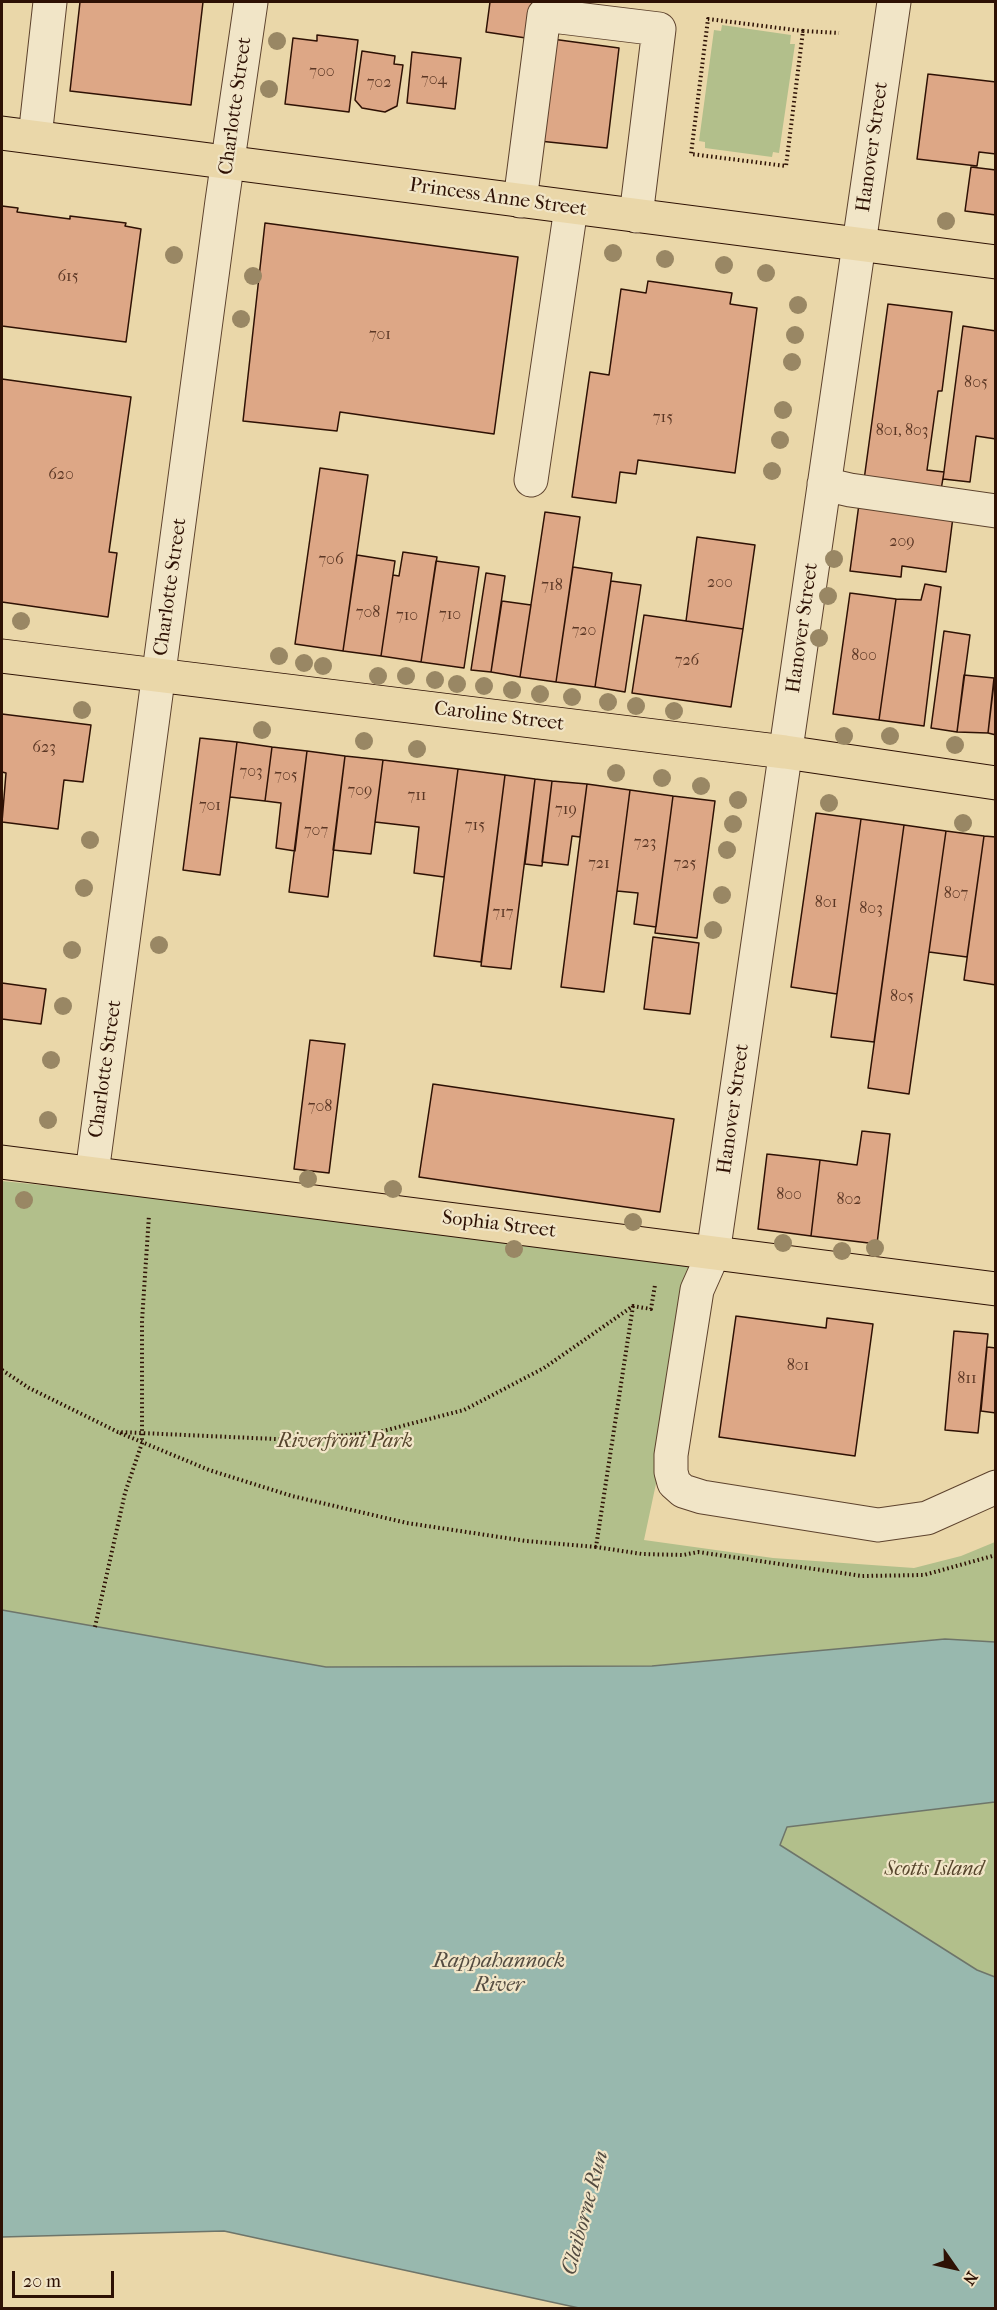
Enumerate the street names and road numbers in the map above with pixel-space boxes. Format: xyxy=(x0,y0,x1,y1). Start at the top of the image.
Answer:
street label: Charlotte Street xyxy=(214,36,258,176)
street label: Hanover Street xyxy=(852,80,894,214)
street label: Princess Anne Street xyxy=(408,174,588,222)
street label: Charlotte Street xyxy=(149,517,193,657)
street label: Hanover Street xyxy=(782,561,824,695)
street label: Caroline Street xyxy=(433,697,565,737)
street label: Charlotte Street xyxy=(84,999,128,1139)
street label: Hanover Street xyxy=(713,1042,755,1176)
street label: Sophia Street xyxy=(441,1206,557,1244)

